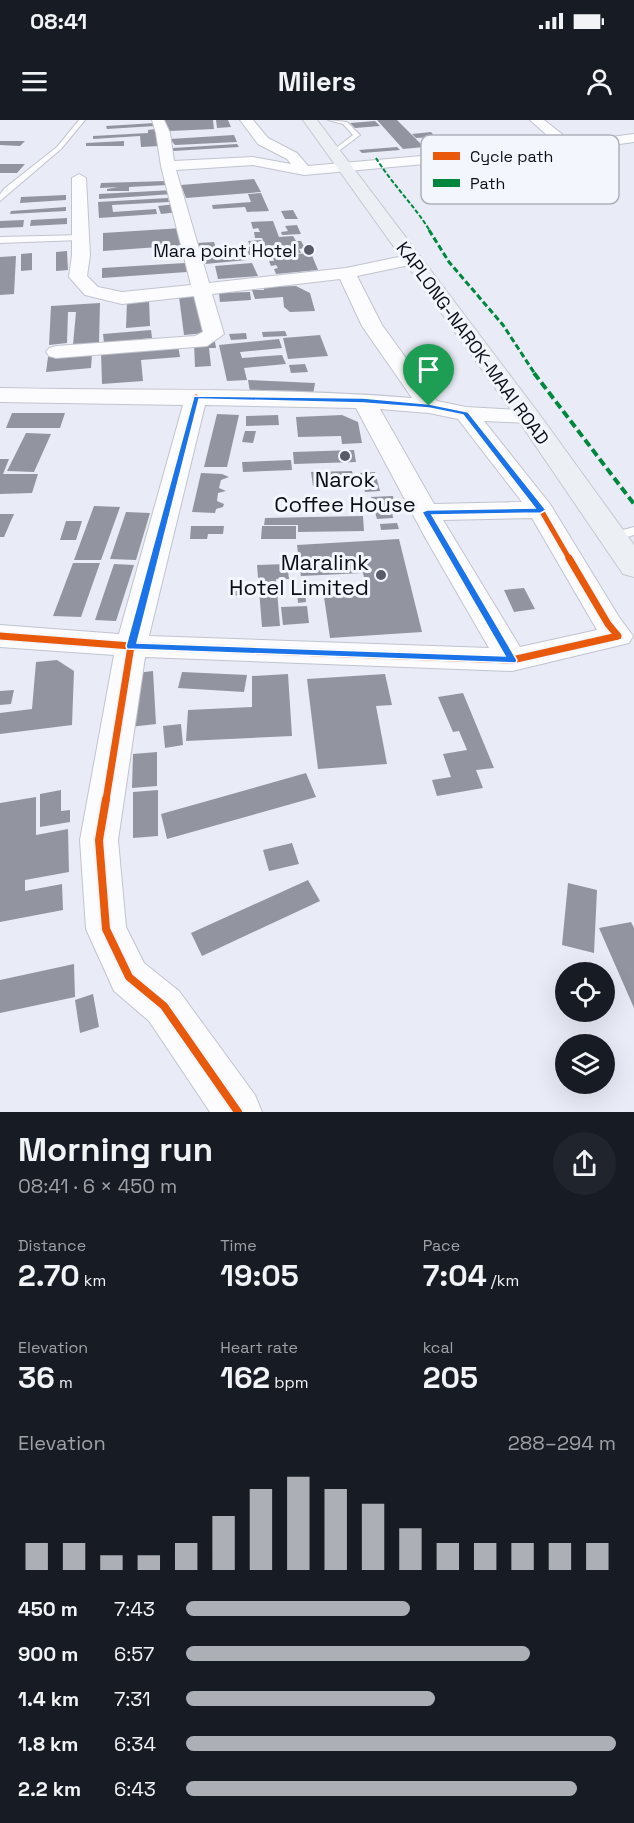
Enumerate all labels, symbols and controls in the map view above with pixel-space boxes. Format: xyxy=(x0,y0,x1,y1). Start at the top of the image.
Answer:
text: 08:41 xyxy=(30,7,87,35)
text: Milers xyxy=(278,64,356,99)
icon: menu xyxy=(18,65,51,98)
icon: person xyxy=(583,65,616,98)
legend xyxy=(421,135,619,204)
text: Cycle path xyxy=(470,146,553,167)
text: Path xyxy=(470,173,505,194)
street label: KAPLONG-NAROK-MAAI ROAD xyxy=(392,237,554,449)
place label: Mara point Hotel xyxy=(153,239,297,262)
marker: Mara point Hotel xyxy=(302,243,316,257)
pin xyxy=(403,344,454,406)
icon: arrive xyxy=(412,353,445,386)
marker: Narok Coffee House xyxy=(338,449,352,463)
place label: Narok Coffee House xyxy=(274,465,416,518)
place label: Maralink Hotel Limited xyxy=(229,548,369,601)
marker: Maralink Hotel Limited xyxy=(374,568,388,582)
map controls xyxy=(555,962,615,1094)
button: locate xyxy=(555,962,615,1022)
button: layers xyxy=(555,1034,615,1094)
text: Morning run xyxy=(18,1129,213,1171)
button: share xyxy=(553,1132,616,1195)
text: 08:41 · 6 × 450 m xyxy=(18,1173,177,1199)
text: Distance xyxy=(18,1235,86,1256)
text: Time xyxy=(220,1235,257,1256)
text: Pace xyxy=(423,1235,460,1256)
text: 2.70 xyxy=(18,1256,80,1295)
text: 19:05 xyxy=(220,1256,299,1295)
text: 7:04 xyxy=(423,1256,487,1295)
text: km xyxy=(80,1270,106,1291)
text: /km xyxy=(487,1270,519,1291)
text: Elevation xyxy=(18,1337,88,1358)
text: Heart rate xyxy=(220,1337,298,1358)
text: kcal xyxy=(423,1337,454,1358)
text: 36 xyxy=(18,1358,55,1397)
text: 162 xyxy=(220,1358,270,1397)
text: 205 xyxy=(423,1358,478,1397)
text: m xyxy=(55,1372,73,1393)
text: bpm xyxy=(270,1372,309,1393)
text: Elevation xyxy=(18,1430,106,1456)
text: 288–294 m xyxy=(508,1430,616,1456)
text: 450 m xyxy=(18,1596,78,1622)
text: 7:43 xyxy=(114,1596,155,1622)
text: 900 m xyxy=(18,1641,78,1667)
text: 6:57 xyxy=(114,1641,154,1667)
text: 1.4 km xyxy=(18,1686,79,1712)
text: 7:31 xyxy=(114,1686,151,1712)
text: 1.8 km xyxy=(18,1731,78,1757)
text: 6:34 xyxy=(114,1731,156,1757)
text: 2.2 km xyxy=(18,1776,81,1802)
text: 6:43 xyxy=(114,1776,156,1802)

